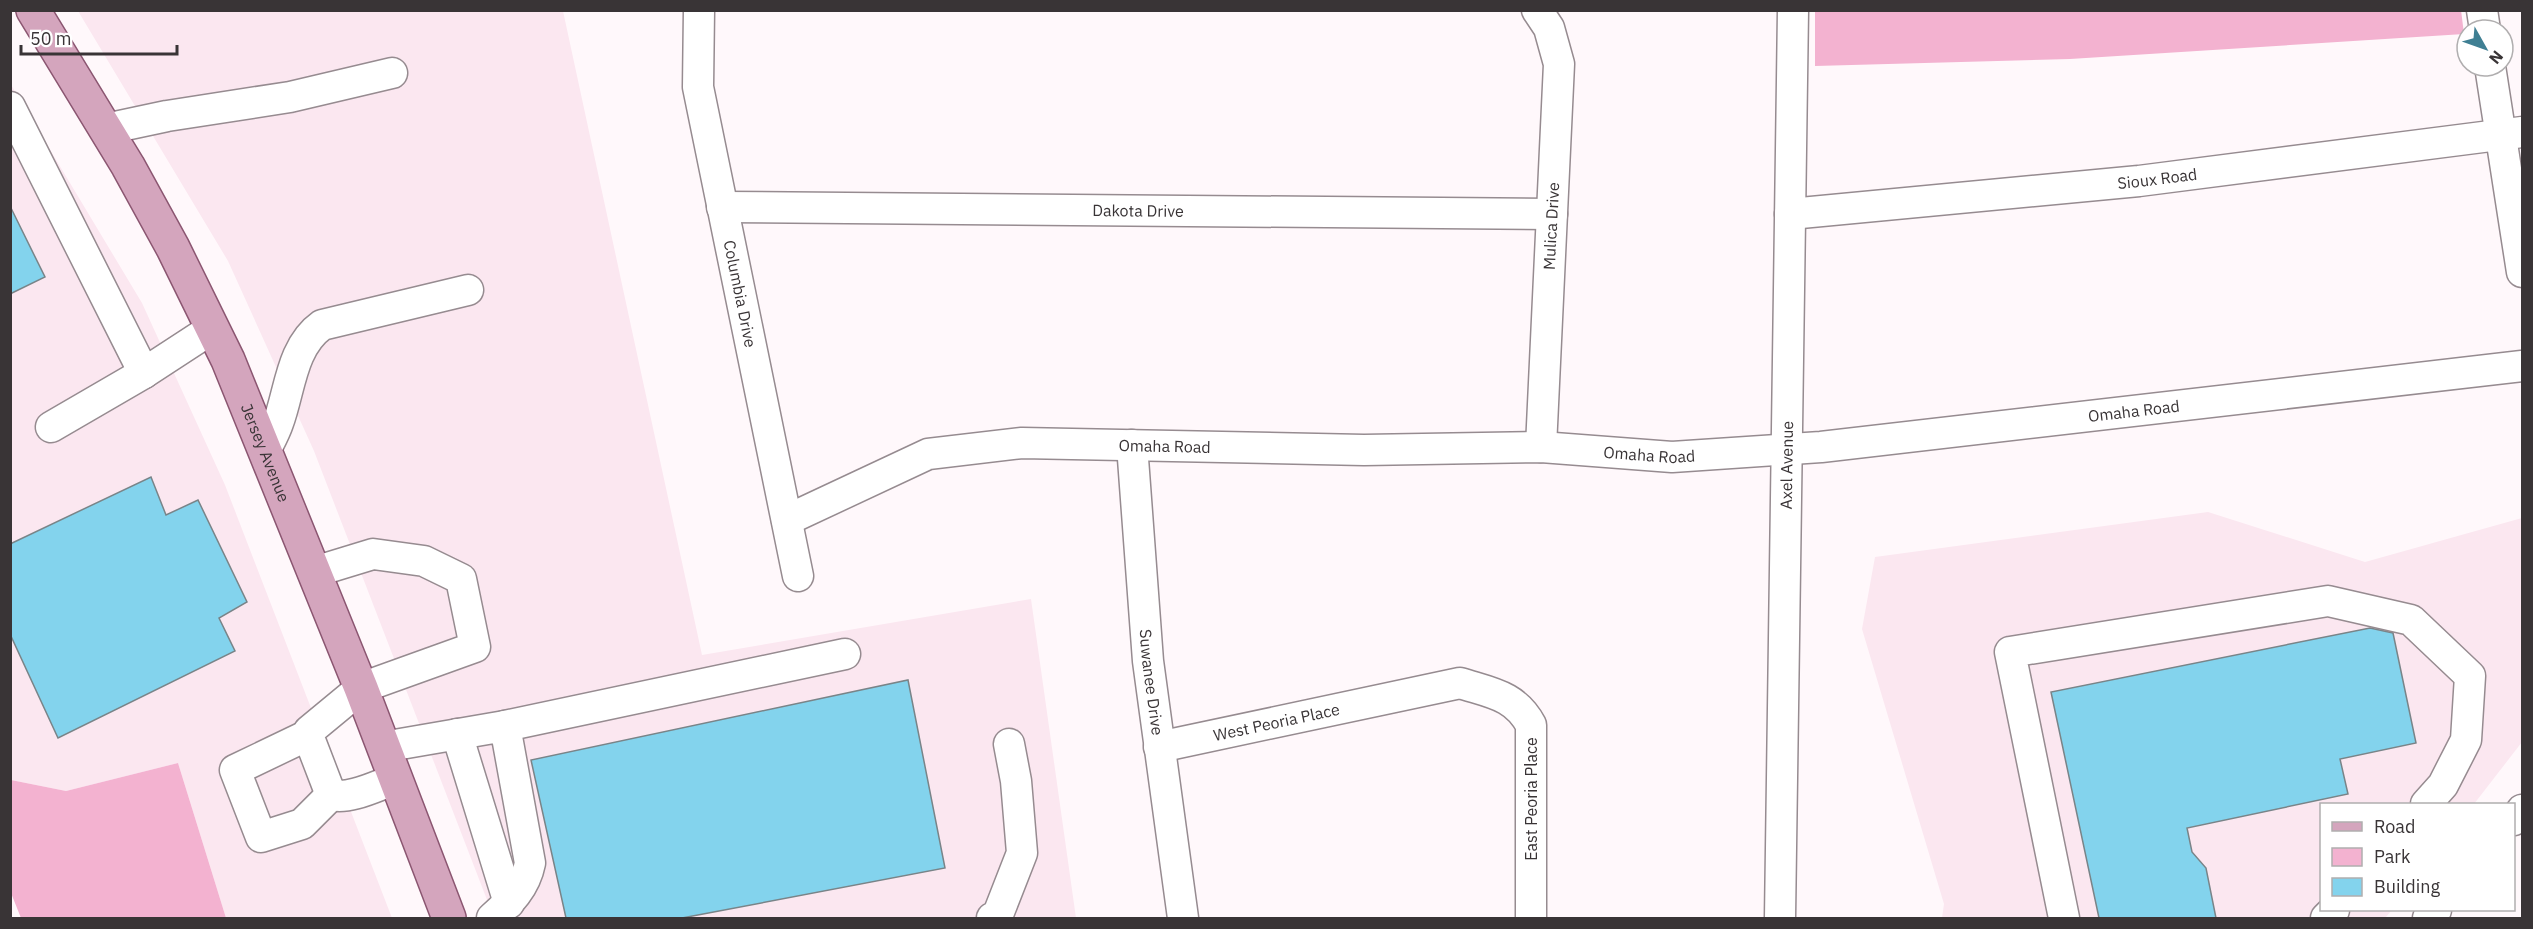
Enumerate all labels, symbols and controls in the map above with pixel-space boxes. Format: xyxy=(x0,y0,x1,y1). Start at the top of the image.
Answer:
scale bar xyxy=(21,18,177,56)
north arrow xyxy=(2455,18,2515,78)
text: 50 m xyxy=(30,27,72,50)
text: N xyxy=(2485,47,2508,69)
street label: Sioux Road xyxy=(2117,164,2198,193)
street label: Mulica Drive xyxy=(1539,181,1563,270)
street label: Dakota Drive xyxy=(1092,200,1184,221)
street label: Columbia Drive xyxy=(720,238,761,349)
street label: Omaha Road xyxy=(2087,396,2181,426)
street label: Jersey Avenue xyxy=(237,400,295,505)
street label: Axel Avenue xyxy=(1776,420,1797,509)
street label: Omaha Road xyxy=(1118,435,1211,457)
street label: Omaha Road xyxy=(1603,442,1696,467)
street label: Suwanee Drive xyxy=(1136,628,1168,737)
street label: West Peoria Place xyxy=(1211,699,1342,745)
street label: East Peoria Place xyxy=(1521,737,1541,861)
legend xyxy=(2320,803,2515,911)
text: Road xyxy=(2374,815,2415,838)
text: Park xyxy=(2374,845,2411,868)
text: Building xyxy=(2374,875,2441,898)

